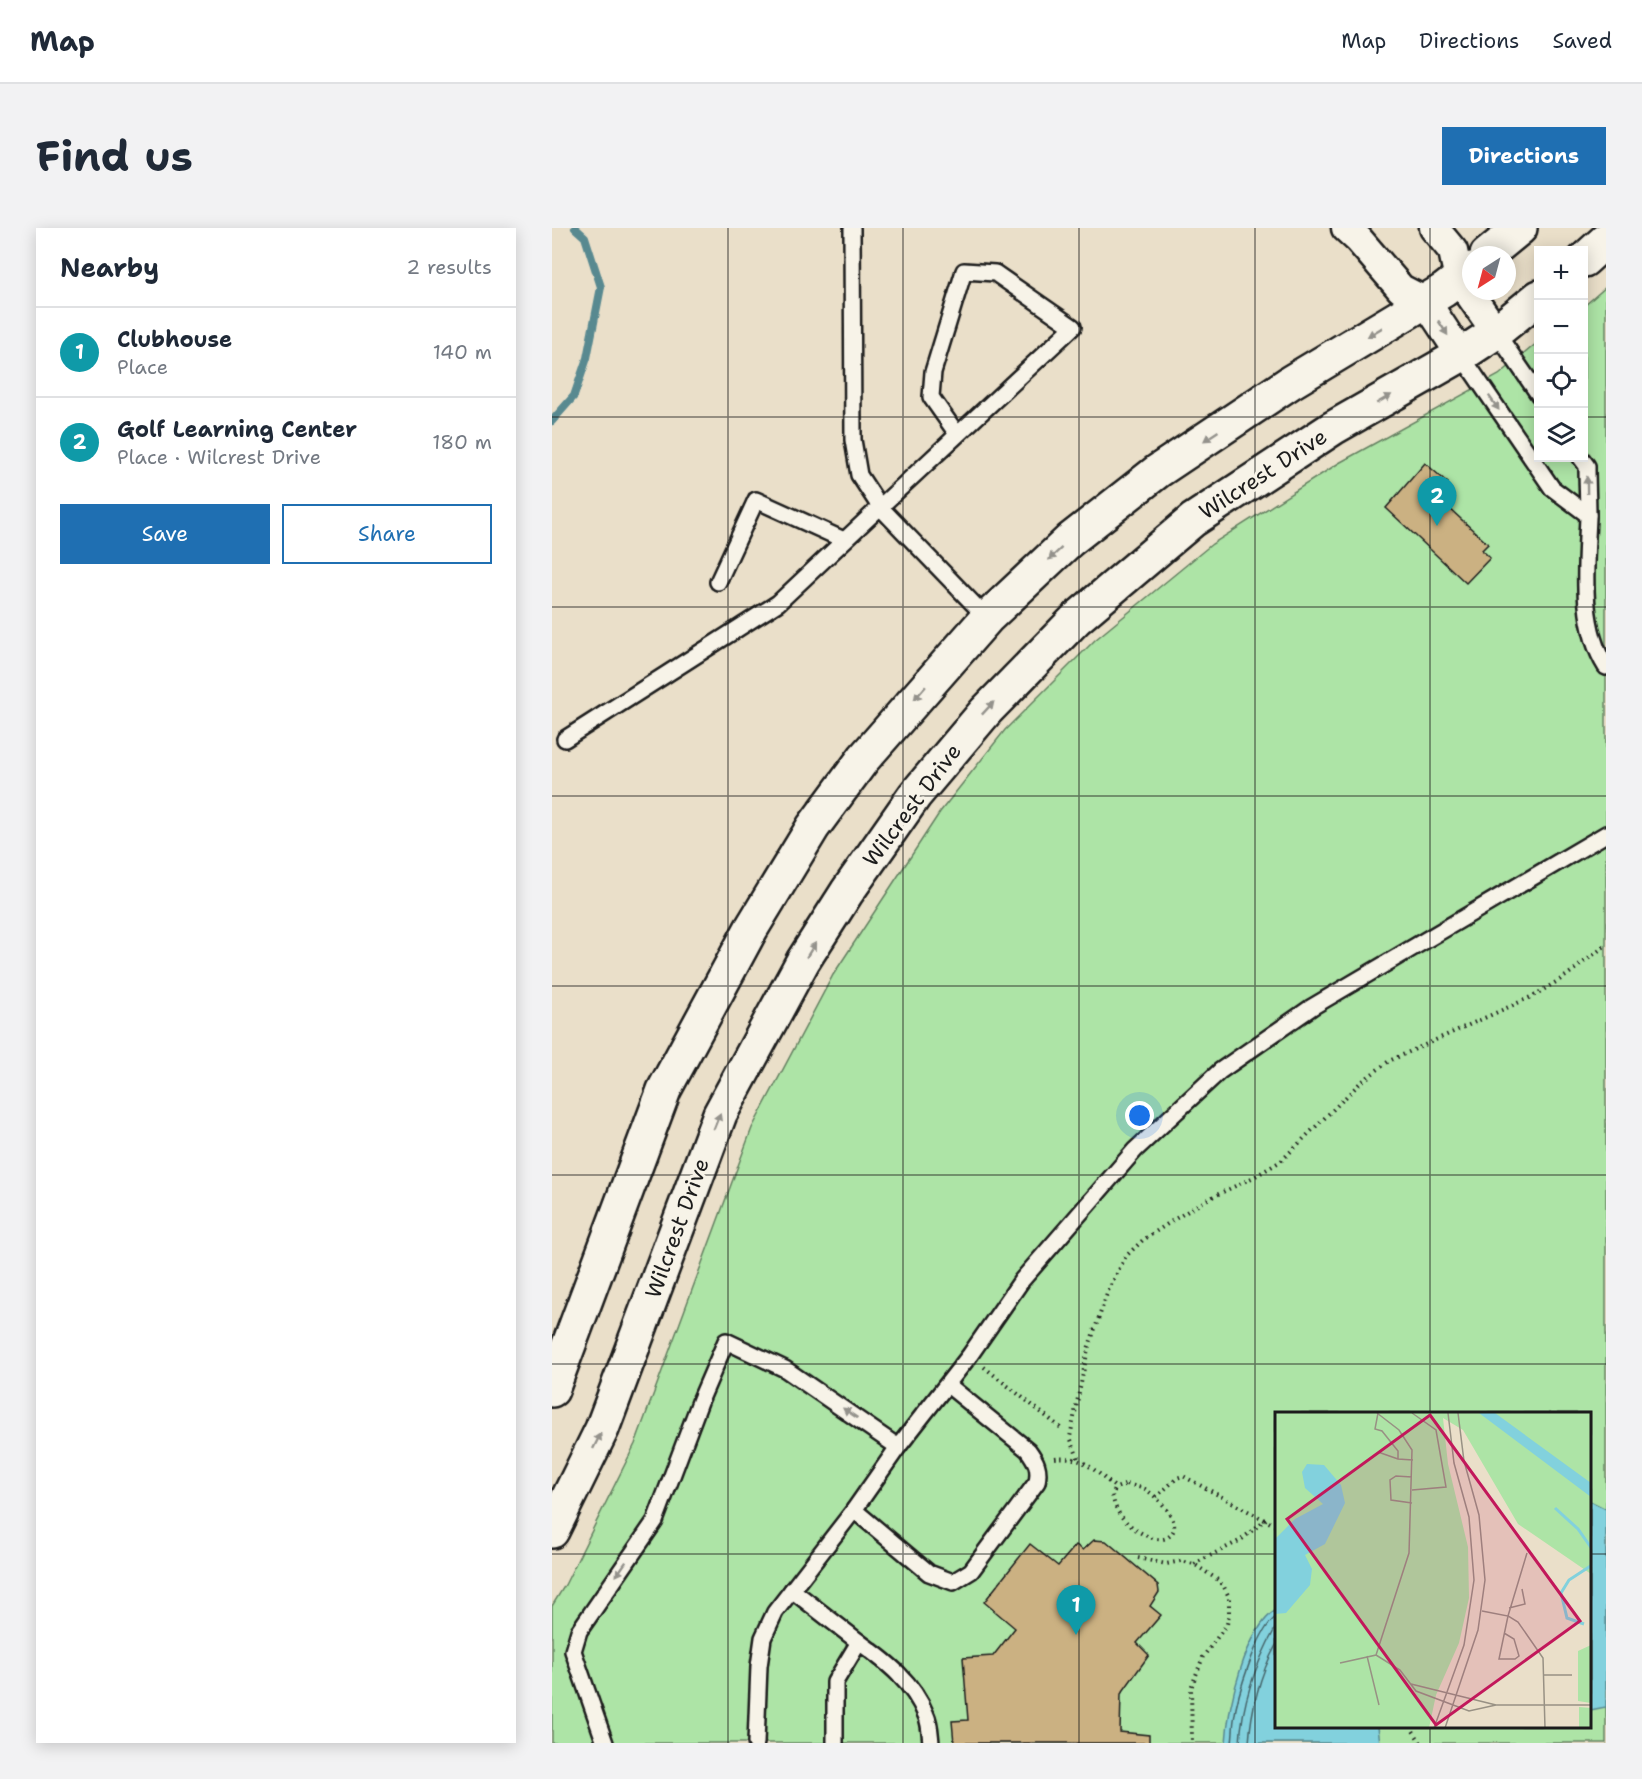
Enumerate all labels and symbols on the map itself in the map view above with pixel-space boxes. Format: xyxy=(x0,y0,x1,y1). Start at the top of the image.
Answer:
north arrow xyxy=(1462,246,1516,300)
one-way arrow xyxy=(1437,320,1449,336)
one-way arrow xyxy=(1367,326,1383,337)
one-way arrow xyxy=(1376,394,1392,405)
one-way arrow xyxy=(1488,395,1500,411)
street label: Wilcrest Drive xyxy=(1193,422,1333,526)
one-way arrow xyxy=(1203,430,1219,442)
pin: 2 xyxy=(1418,476,1456,526)
one-way arrow xyxy=(1582,476,1592,495)
one-way arrow xyxy=(1049,546,1063,560)
one-way arrow xyxy=(913,685,926,701)
one-way arrow xyxy=(981,701,995,716)
street label: Wilcrest Drive xyxy=(856,738,968,872)
one-way arrow xyxy=(805,941,816,958)
your location xyxy=(1125,1101,1154,1130)
one-way arrow xyxy=(713,1111,723,1129)
street label: Wilcrest Drive xyxy=(638,1154,716,1302)
one-way arrow xyxy=(842,1408,858,1419)
inset map xyxy=(1275,1412,1591,1728)
one-way arrow xyxy=(592,1432,601,1449)
one-way arrow xyxy=(616,1561,627,1577)
pin: 1 xyxy=(1056,1586,1096,1635)

